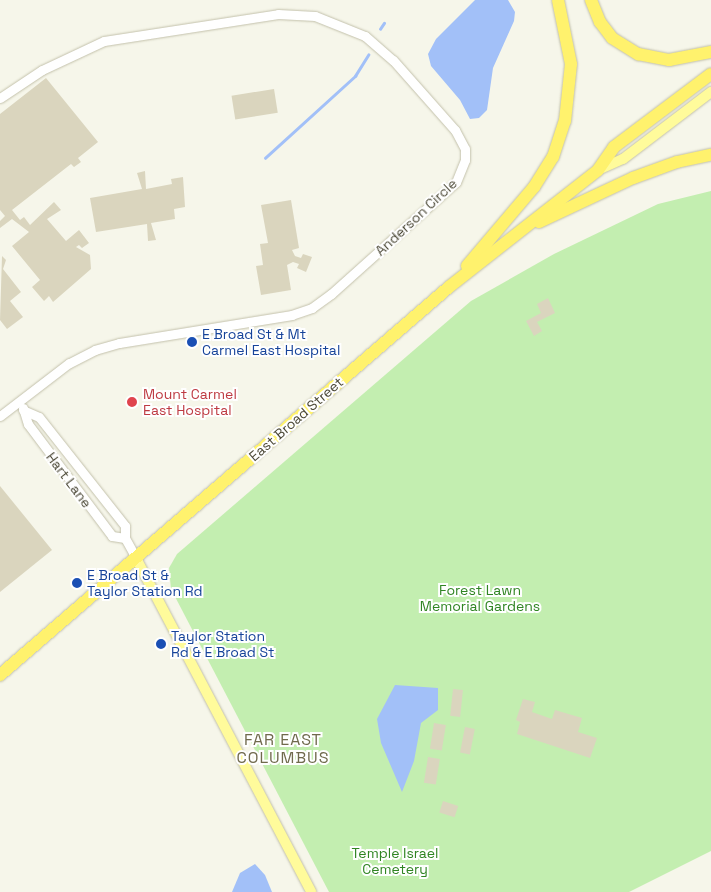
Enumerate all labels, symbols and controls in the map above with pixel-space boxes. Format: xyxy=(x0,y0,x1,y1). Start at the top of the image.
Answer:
street label: Anderson Circle xyxy=(372,175,460,259)
place label: E Broad St & Mt Carmel East Hospital xyxy=(202,326,340,358)
marker: E Broad St & Mt Carmel East Hospital xyxy=(186,336,198,348)
street label: East Broad Street xyxy=(245,374,347,464)
place label: Mount Carmel East Hospital xyxy=(143,386,237,418)
marker: Mount Carmel East Hospital xyxy=(125,395,139,409)
street label: Hart Lane xyxy=(43,449,95,511)
place label: E Broad St & Taylor Station Rd xyxy=(87,567,203,600)
marker: E Broad St & Taylor Station Rd xyxy=(71,577,83,589)
park label: Forest Lawn Memorial Gardens xyxy=(420,582,540,614)
place label: Taylor Station Rd & E Broad St xyxy=(171,628,274,660)
marker: Taylor Station Rd & E Broad St xyxy=(155,638,167,650)
district label: FAR EAST COLUMBUS xyxy=(235,730,331,768)
park label: Temple Israel Cemetery xyxy=(352,845,438,878)

